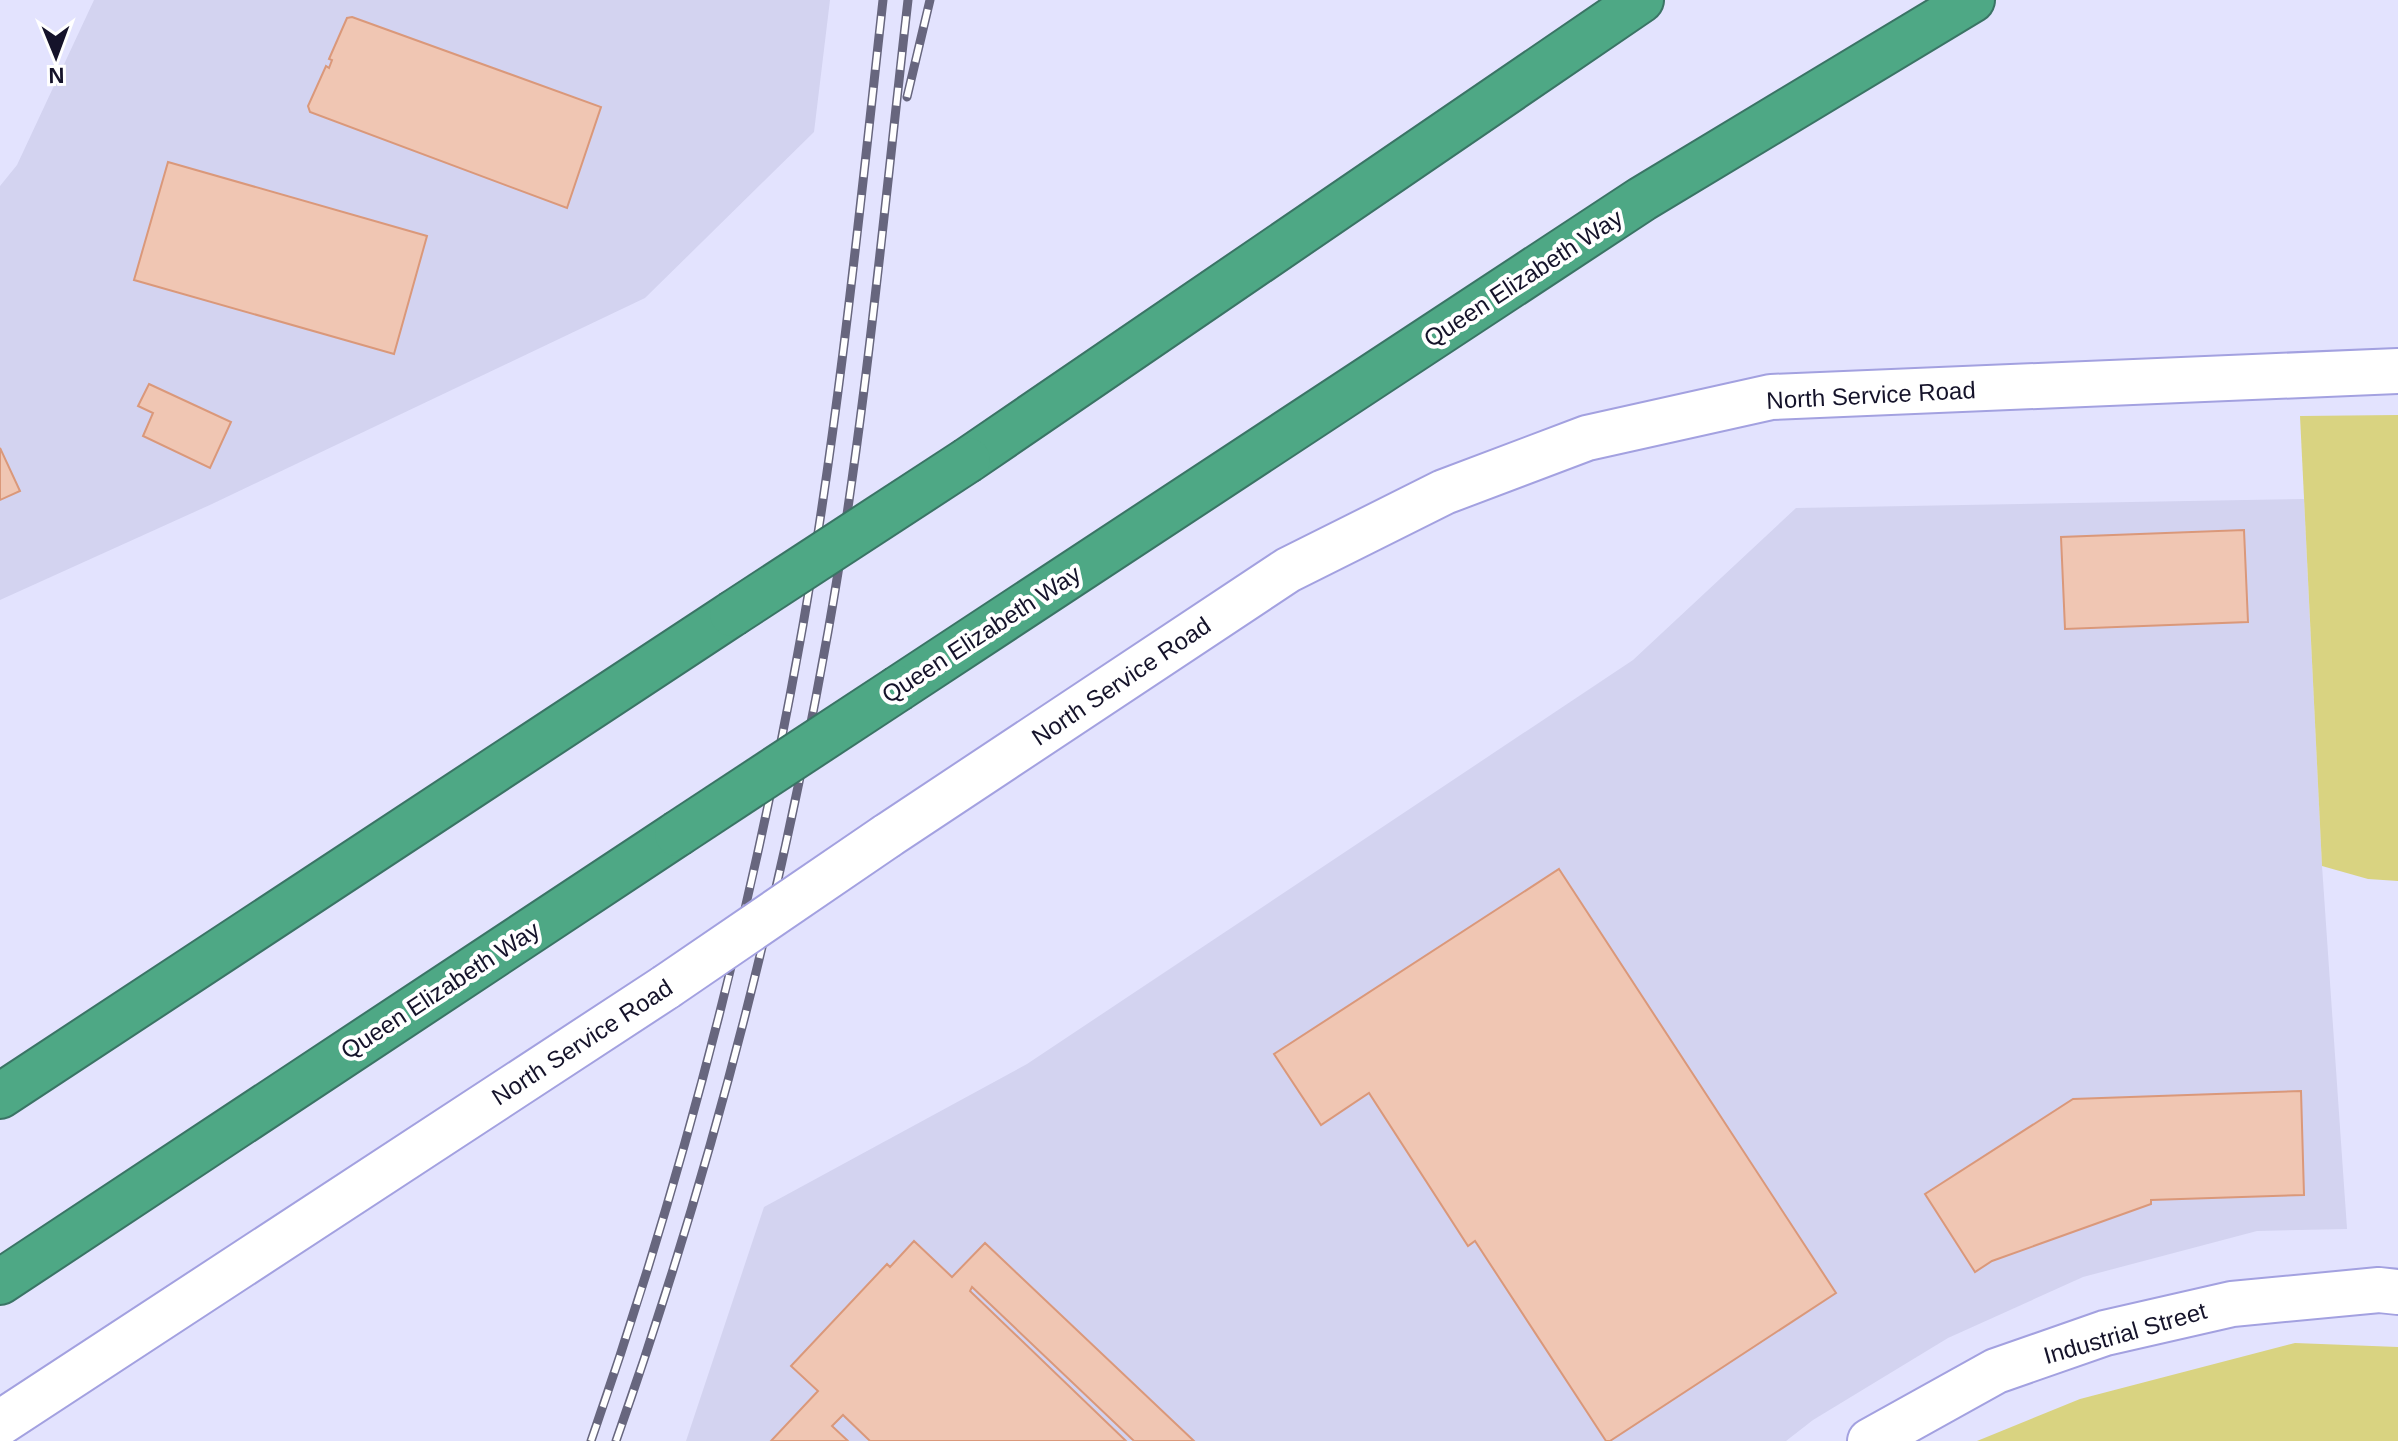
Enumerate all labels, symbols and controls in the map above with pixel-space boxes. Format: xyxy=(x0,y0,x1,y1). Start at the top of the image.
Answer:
north arrow xyxy=(16,16,96,96)
text: N xyxy=(48,63,65,88)
street label: Queen Elizabeth Way xyxy=(1419,204,1627,352)
street label: North Service Road xyxy=(1766,376,1976,414)
street label: Queen Elizabeth Way xyxy=(877,560,1085,708)
street label: North Service Road xyxy=(1027,611,1215,751)
street label: Queen Elizabeth Way xyxy=(336,916,544,1064)
street label: North Service Road xyxy=(487,974,677,1110)
street label: Industrial Street xyxy=(2040,1297,2210,1369)

